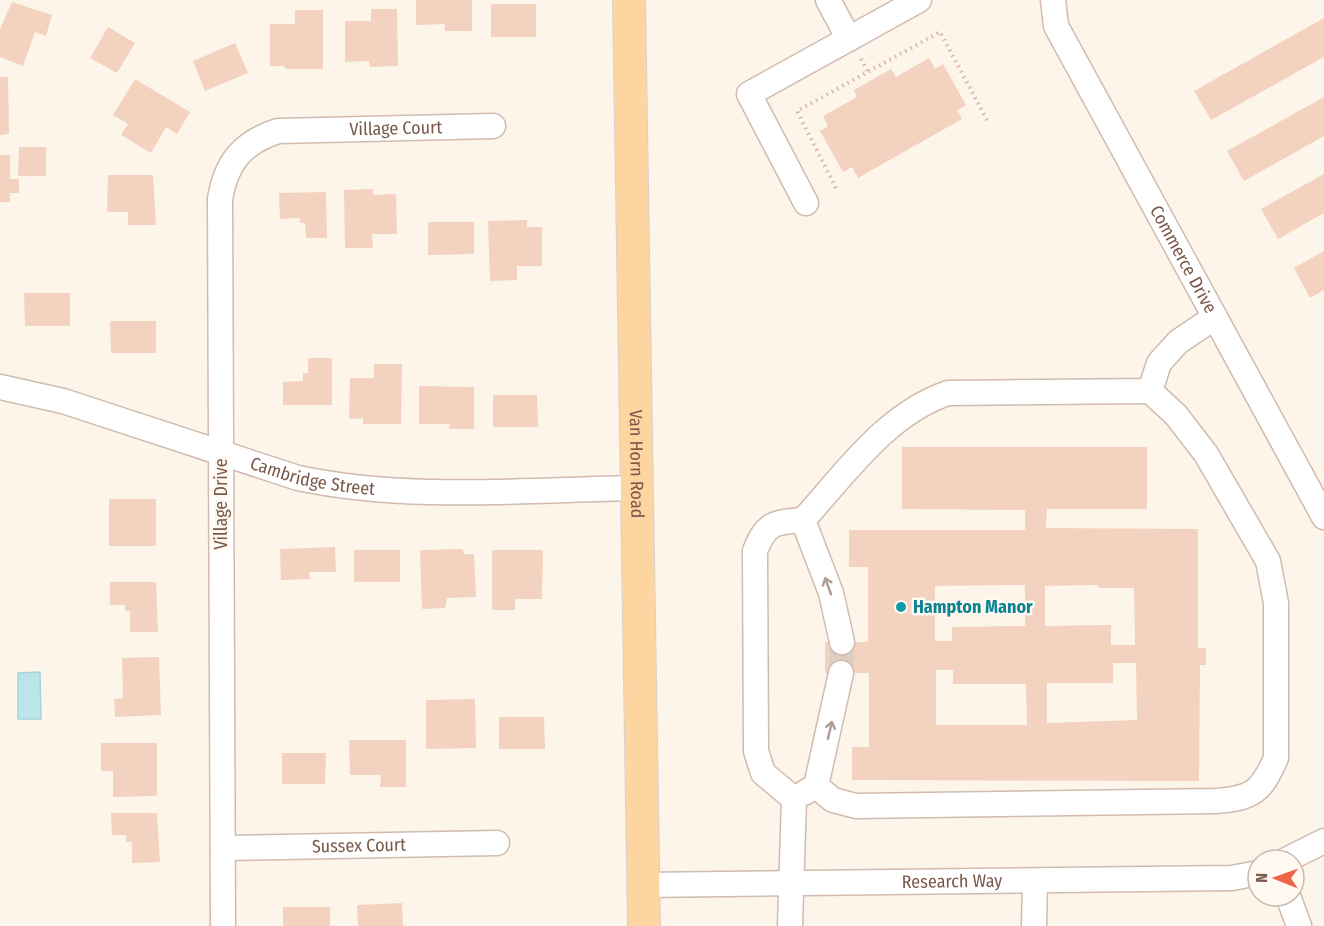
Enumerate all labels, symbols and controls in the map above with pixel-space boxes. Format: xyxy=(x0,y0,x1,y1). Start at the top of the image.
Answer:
street label: Village Court xyxy=(349,116,443,140)
street label: Commerce Drive xyxy=(1145,202,1222,317)
street label: Van Horn Road xyxy=(625,409,648,519)
street label: Cambridge Street xyxy=(248,452,376,500)
street label: Village Drive xyxy=(210,458,232,550)
one-way arrow xyxy=(822,577,833,595)
place label: Hampton Manor xyxy=(913,596,1033,618)
marker: Hampton Manor xyxy=(894,600,908,614)
one-way arrow xyxy=(825,720,836,740)
street label: Sussex Court xyxy=(312,834,406,857)
north arrow xyxy=(1246,848,1306,908)
street label: Research Way xyxy=(902,870,1002,893)
text: N xyxy=(1252,873,1271,883)

